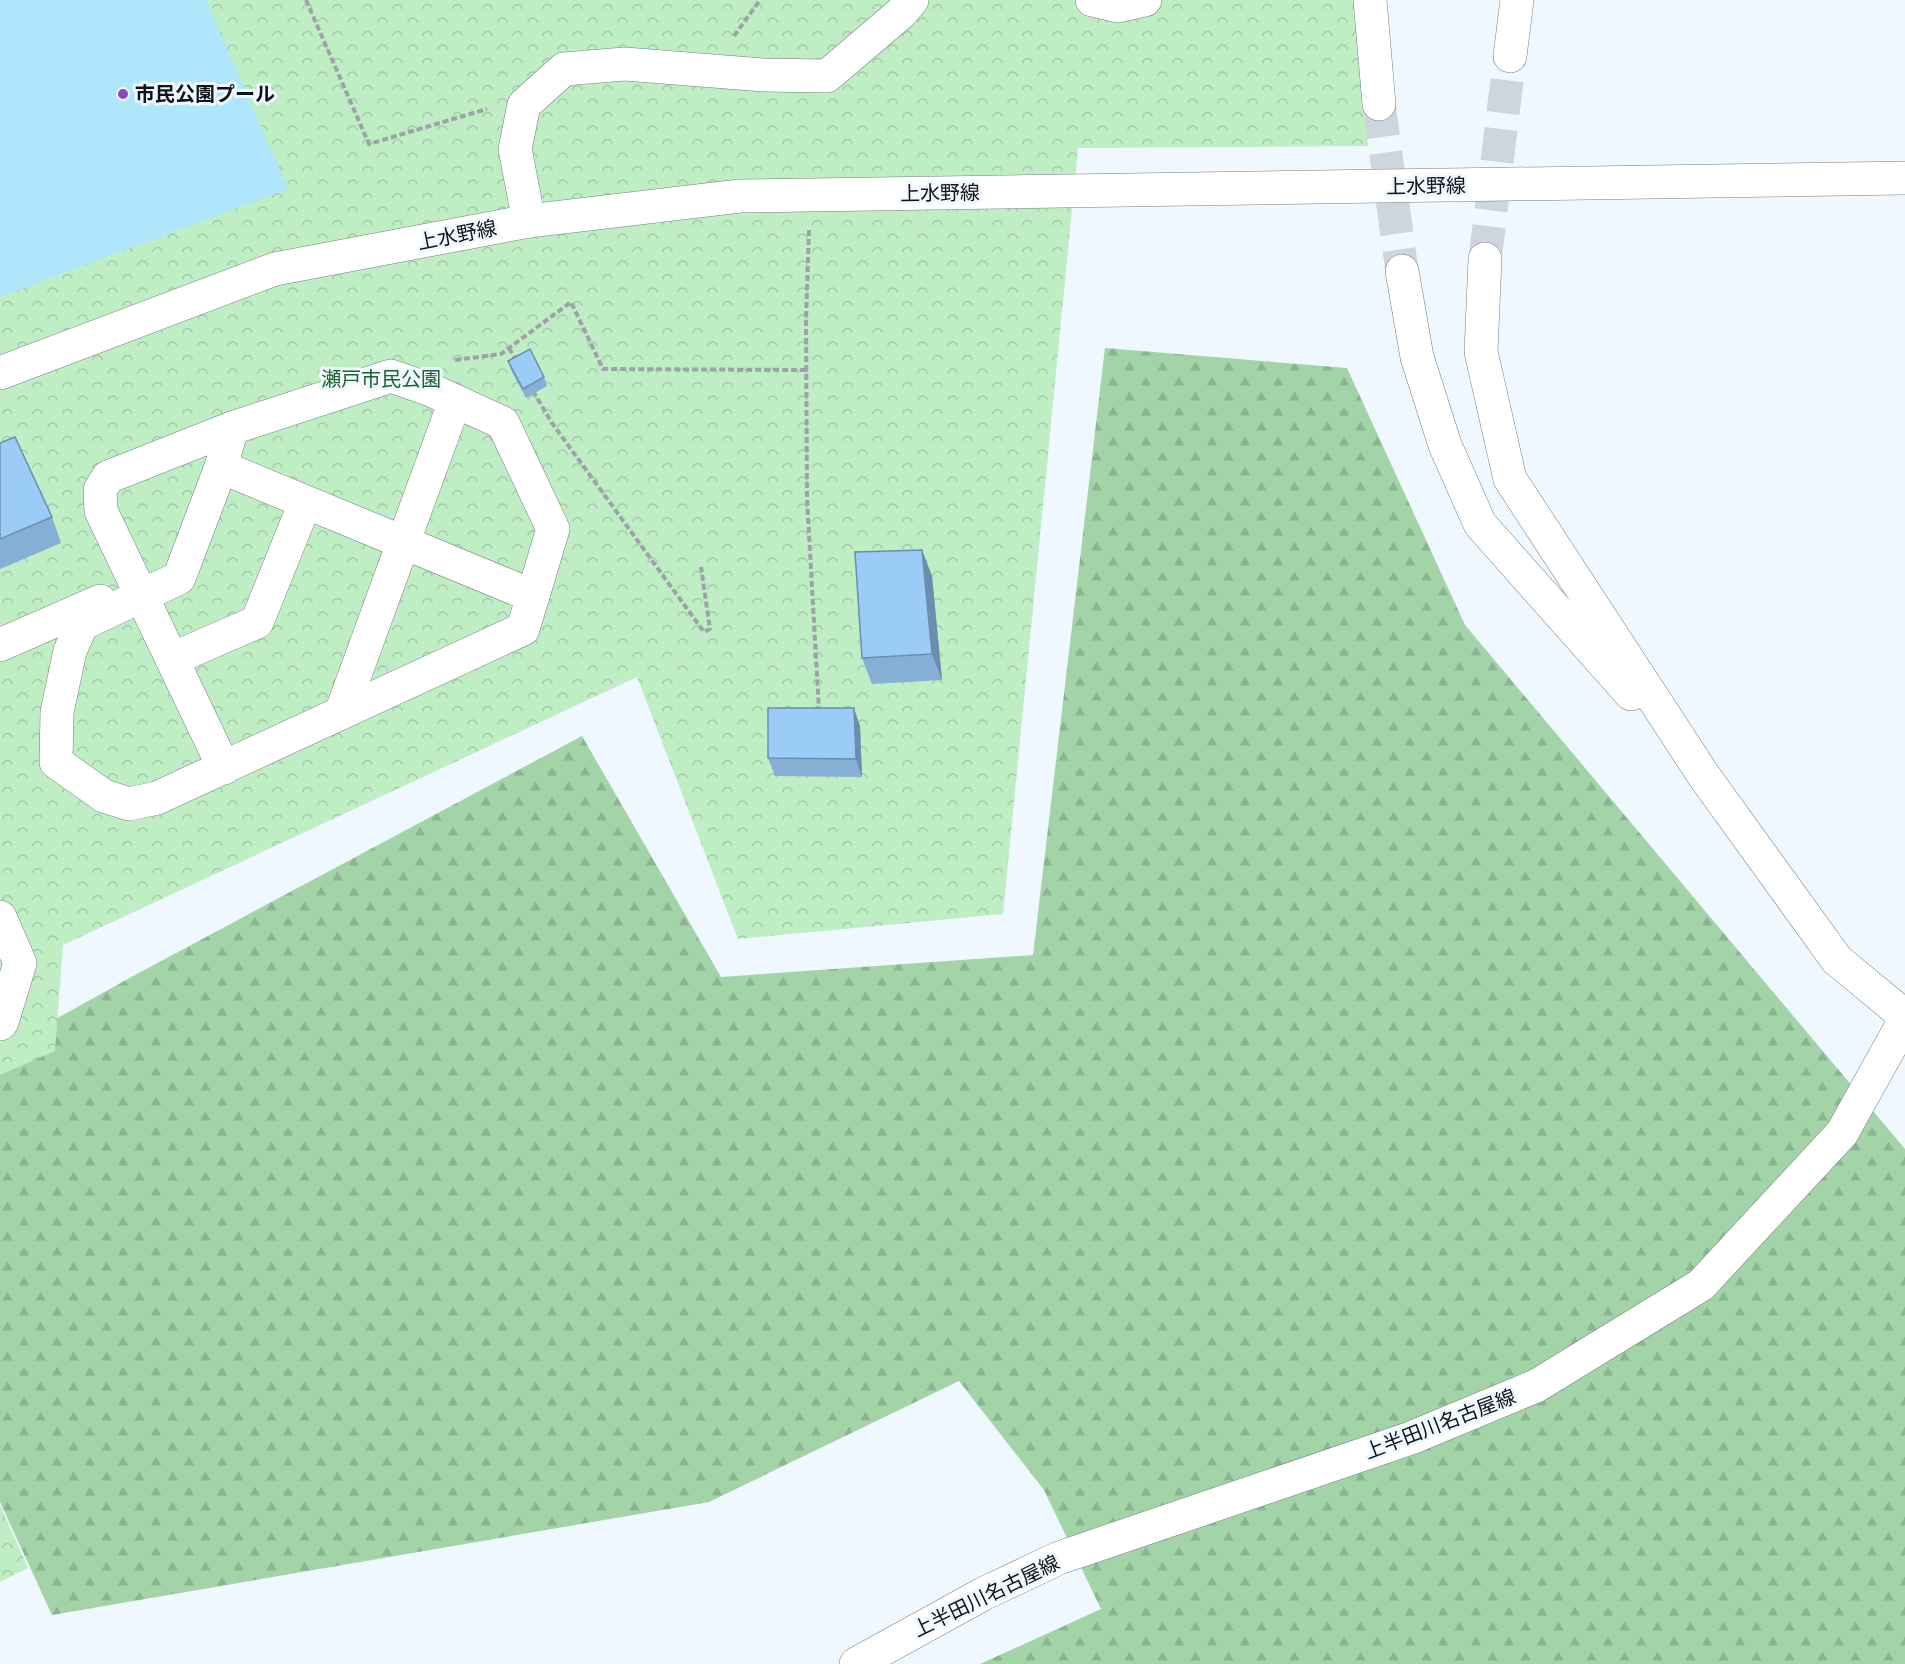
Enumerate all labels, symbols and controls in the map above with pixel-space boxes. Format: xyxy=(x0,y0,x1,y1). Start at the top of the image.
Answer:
place label: 市民公園プール xyxy=(135,80,275,107)
marker: 市民公園プール xyxy=(116,87,130,101)
street label: 上水野線 xyxy=(1386,171,1466,200)
street label: 上水野線 xyxy=(900,178,980,207)
street label: 上水野線 xyxy=(415,214,499,255)
park label: 瀬戸市民公園 xyxy=(321,365,441,392)
street label: 上半田川名古屋線 xyxy=(1360,1382,1519,1465)
street label: 上半田川名古屋線 xyxy=(908,1548,1064,1643)

